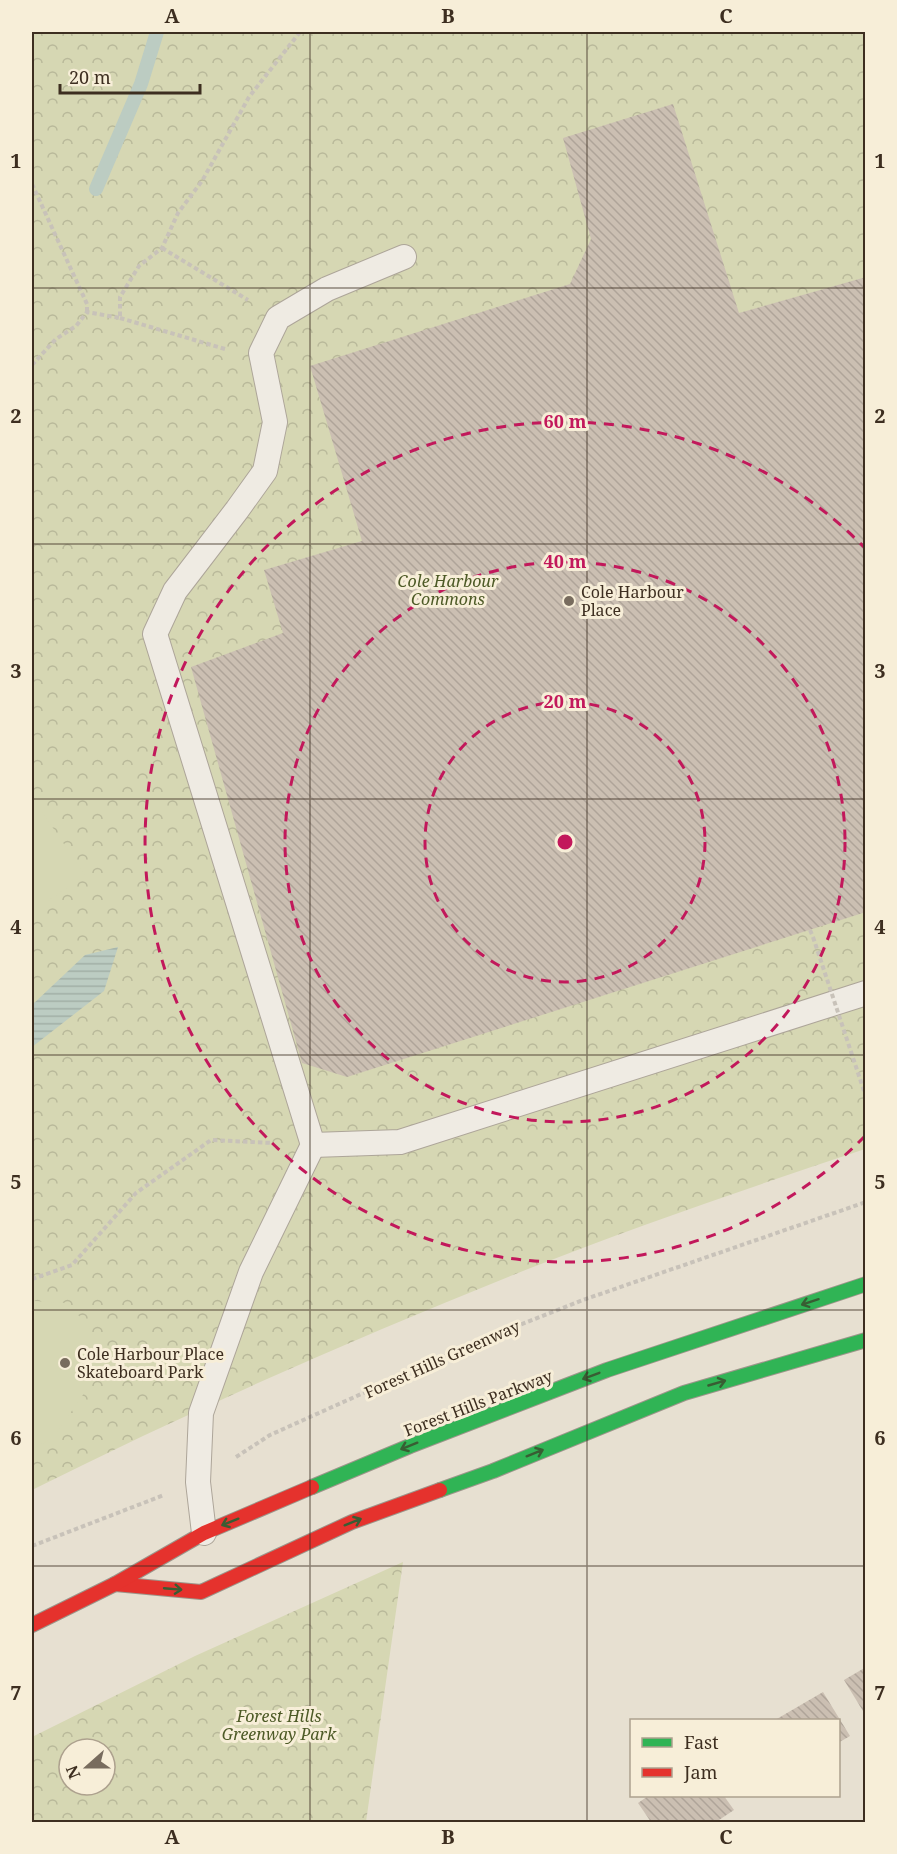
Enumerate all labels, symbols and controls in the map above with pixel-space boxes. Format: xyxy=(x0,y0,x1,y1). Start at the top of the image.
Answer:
text: A xyxy=(164,2,180,29)
text: B xyxy=(441,2,455,29)
text: C xyxy=(719,2,733,29)
scale bar xyxy=(60,57,200,95)
text: 20 m xyxy=(69,65,111,89)
text: 1 xyxy=(10,147,22,174)
text: 1 xyxy=(874,147,886,174)
text: 2 xyxy=(10,402,22,429)
text: 2 xyxy=(874,402,886,429)
text: 60 m xyxy=(544,409,587,433)
text: 40 m xyxy=(544,549,587,573)
park label: Cole Harbour Commons xyxy=(398,570,499,610)
place label: Cole Harbour Place xyxy=(581,581,684,621)
marker: Cole Harbour Place xyxy=(562,594,576,608)
text: 3 xyxy=(10,657,22,684)
text: 3 xyxy=(874,657,886,684)
text: 20 m xyxy=(544,689,587,713)
centre of rings xyxy=(555,832,575,852)
text: 4 xyxy=(10,913,22,940)
text: 4 xyxy=(874,913,886,940)
text: 5 xyxy=(10,1168,22,1195)
text: 5 xyxy=(874,1168,886,1195)
one-way arrow xyxy=(801,1298,820,1309)
street label: Forest Hills Greenway xyxy=(361,1314,524,1403)
place label: Cole Harbour Place Skateboard Park xyxy=(77,1343,224,1383)
marker: Cole Harbour Place Skateboard Park xyxy=(58,1356,72,1370)
street label: Forest Hills Parkway xyxy=(401,1364,556,1441)
one-way arrow xyxy=(583,1372,601,1383)
one-way arrow xyxy=(707,1377,726,1388)
text: 6 xyxy=(10,1424,22,1451)
text: 6 xyxy=(874,1424,886,1451)
one-way arrow xyxy=(401,1441,419,1452)
one-way arrow xyxy=(526,1447,544,1458)
one-way arrow xyxy=(343,1516,362,1527)
one-way arrow xyxy=(221,1517,239,1528)
one-way arrow xyxy=(163,1584,183,1595)
text: 7 xyxy=(10,1679,22,1706)
text: 7 xyxy=(874,1679,886,1706)
park label: Forest Hills Greenway Park xyxy=(222,1705,337,1745)
legend xyxy=(630,1719,840,1797)
text: Fast xyxy=(684,1730,719,1754)
north arrow xyxy=(57,1737,117,1797)
text: Jam xyxy=(683,1760,718,1784)
text: N xyxy=(60,1762,86,1782)
text: A xyxy=(164,1823,180,1850)
text: B xyxy=(441,1823,455,1850)
text: C xyxy=(719,1823,733,1850)

